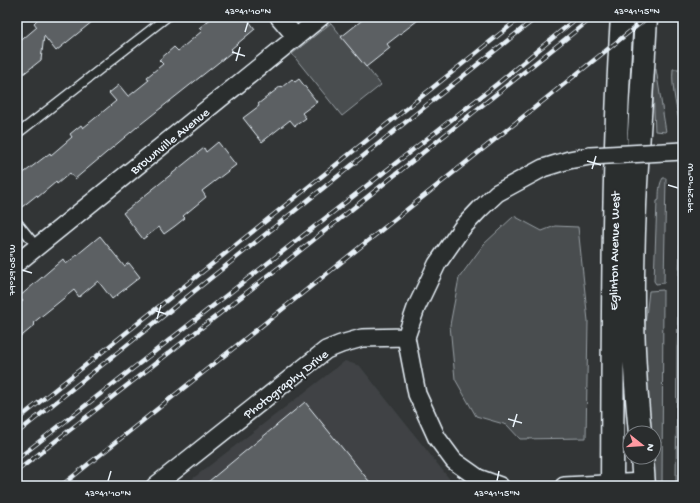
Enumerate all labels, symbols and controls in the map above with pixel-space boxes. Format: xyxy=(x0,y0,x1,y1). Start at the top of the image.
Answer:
text: 43°41'10"N xyxy=(225,6,272,18)
text: 43°41'15"N xyxy=(614,6,660,18)
street label: Brownville Avenue xyxy=(127,105,213,179)
text: 79°29'10"W xyxy=(685,163,697,214)
street label: Eglinton Avenue West xyxy=(607,190,624,311)
text: 79°29'05"W xyxy=(7,244,19,296)
street label: Photography Drive xyxy=(240,347,332,423)
north arrow xyxy=(622,425,662,465)
text: N xyxy=(643,442,656,453)
text: 43°41'10"N xyxy=(85,488,132,500)
text: 43°41'15"N xyxy=(474,488,520,500)

